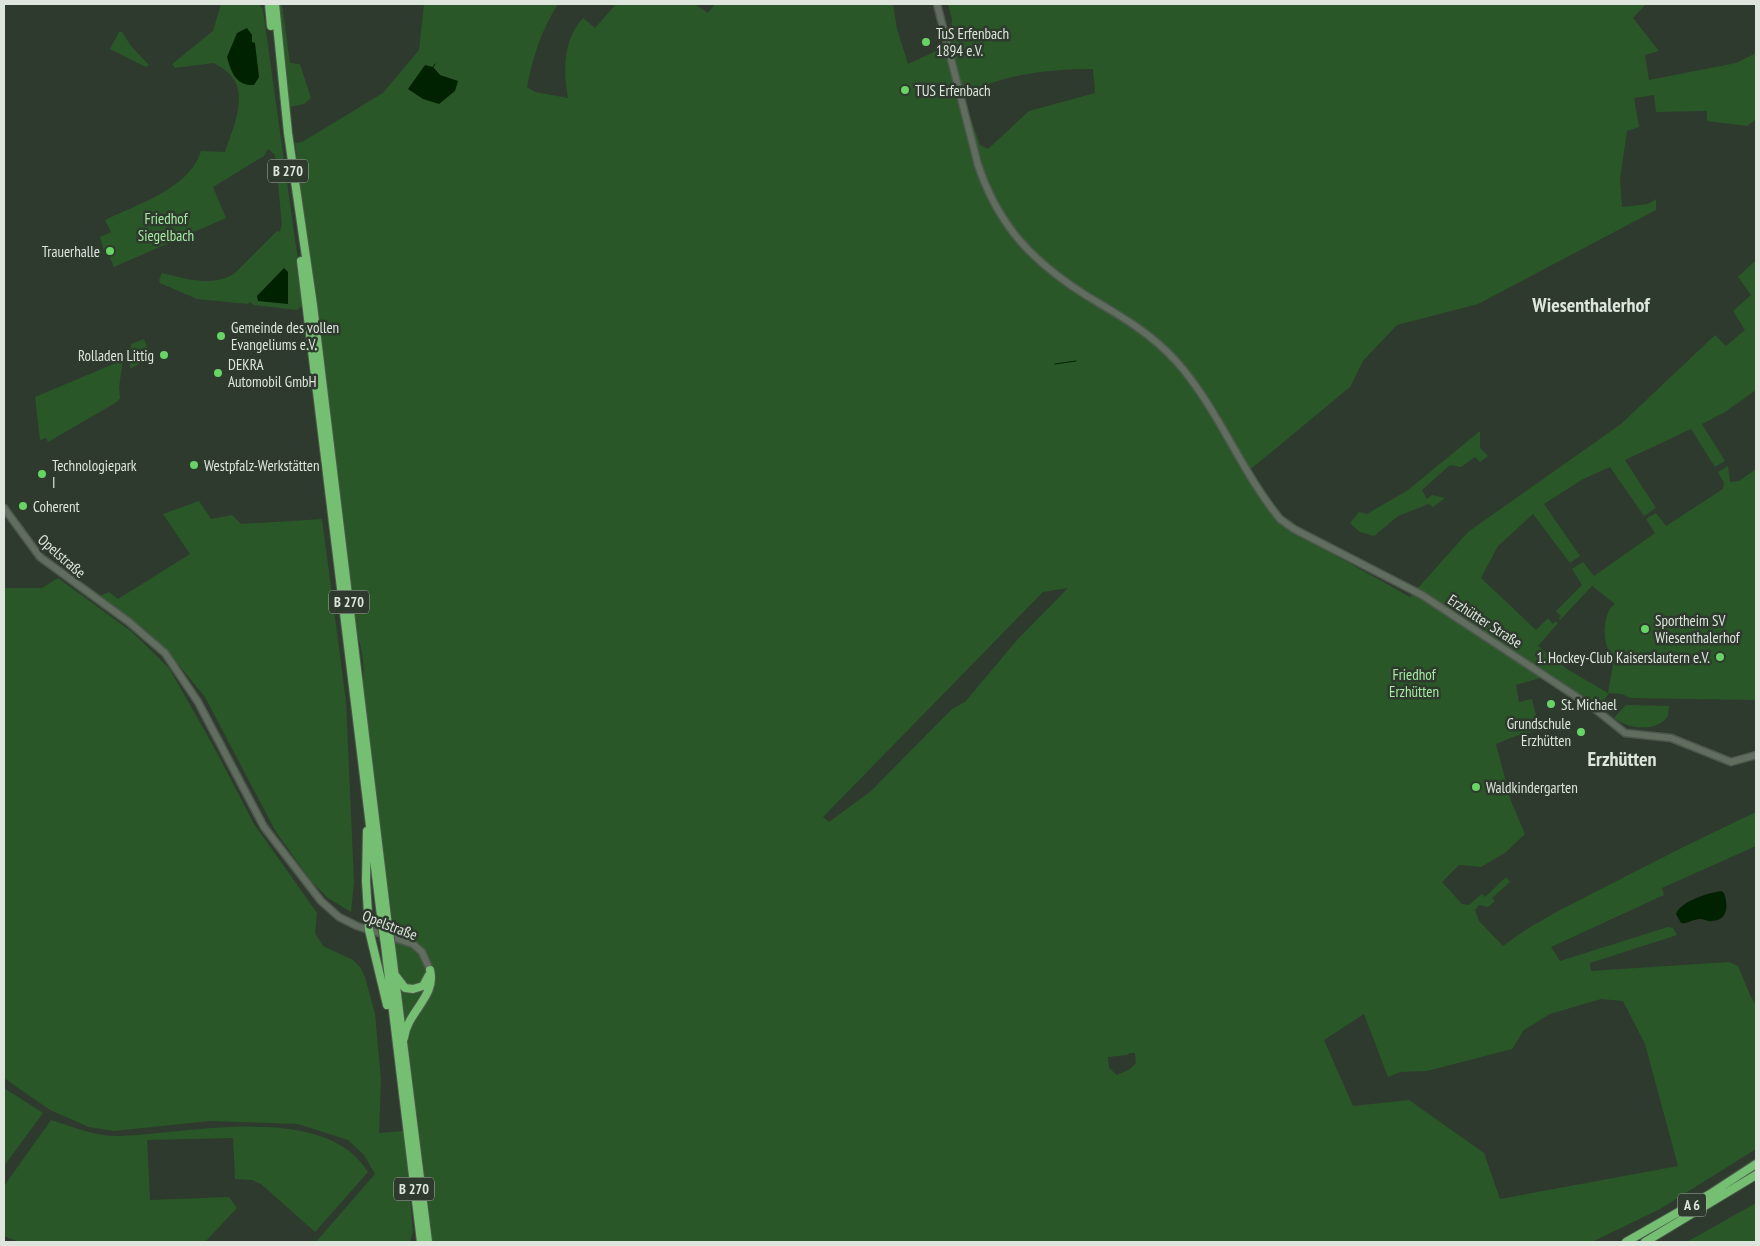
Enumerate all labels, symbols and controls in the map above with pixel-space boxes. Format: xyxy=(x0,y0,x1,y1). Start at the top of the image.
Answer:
place label: TuS Erfenbach 1894 e.V. xyxy=(936,24,1009,60)
marker: TuS Erfenbach 1894 e.V. xyxy=(920,36,932,48)
place label: TUS Erfenbach xyxy=(915,81,991,100)
marker: TUS Erfenbach xyxy=(899,84,911,96)
road number: B 270 xyxy=(268,160,308,182)
park label: Friedhof Siegelbach xyxy=(138,209,194,245)
place label: Trauerhalle xyxy=(42,242,100,261)
marker: Trauerhalle xyxy=(104,245,116,257)
district label: Wiesenthalerhof xyxy=(1531,292,1651,318)
place label: Gemeinde des vollen Evangeliums e.V. xyxy=(231,318,339,354)
marker: Gemeinde des vollen Evangeliums e.V. xyxy=(215,330,227,342)
place label: Rolladen Littig xyxy=(78,346,154,365)
marker: Rolladen Littig xyxy=(158,349,170,361)
place label: DEKRA Automobil GmbH xyxy=(228,355,316,391)
marker: DEKRA Automobil GmbH xyxy=(212,367,224,379)
place label: Technologiepark I xyxy=(52,456,137,492)
place label: Westpfalz-Werkstätten xyxy=(204,456,320,475)
marker: Westpfalz-Werkstätten xyxy=(188,459,200,471)
marker: Technologiepark I xyxy=(36,468,48,480)
place label: Coherent xyxy=(33,497,80,516)
marker: Coherent xyxy=(17,500,29,512)
street label: Opelstraße xyxy=(34,530,90,582)
road number: B 270 xyxy=(329,590,369,614)
street label: Erzhütter Straße xyxy=(1444,590,1526,652)
place label: Sportheim SV Wiesenthalerhof xyxy=(1655,611,1741,647)
marker: Sportheim SV Wiesenthalerhof xyxy=(1639,623,1651,635)
place label: 1. Hockey-Club Kaiserslautern e.V. xyxy=(1536,648,1710,667)
marker: 1. Hockey-Club Kaiserslautern e.V. xyxy=(1714,651,1726,663)
park label: Friedhof Erzhütten xyxy=(1389,665,1439,701)
place label: St. Michael xyxy=(1561,695,1617,714)
marker: St. Michael xyxy=(1545,698,1557,710)
place label: Grundschule Erzhütten xyxy=(1507,714,1571,750)
marker: Grundschule Erzhütten xyxy=(1575,726,1587,738)
district label: Erzhütten xyxy=(1587,746,1657,772)
place label: Waldkindergarten xyxy=(1486,778,1578,797)
marker: Waldkindergarten xyxy=(1470,781,1482,793)
street label: Opelstraße xyxy=(360,906,420,944)
road number: B 270 xyxy=(394,1178,434,1200)
road number: A 6 xyxy=(1678,1194,1706,1216)

